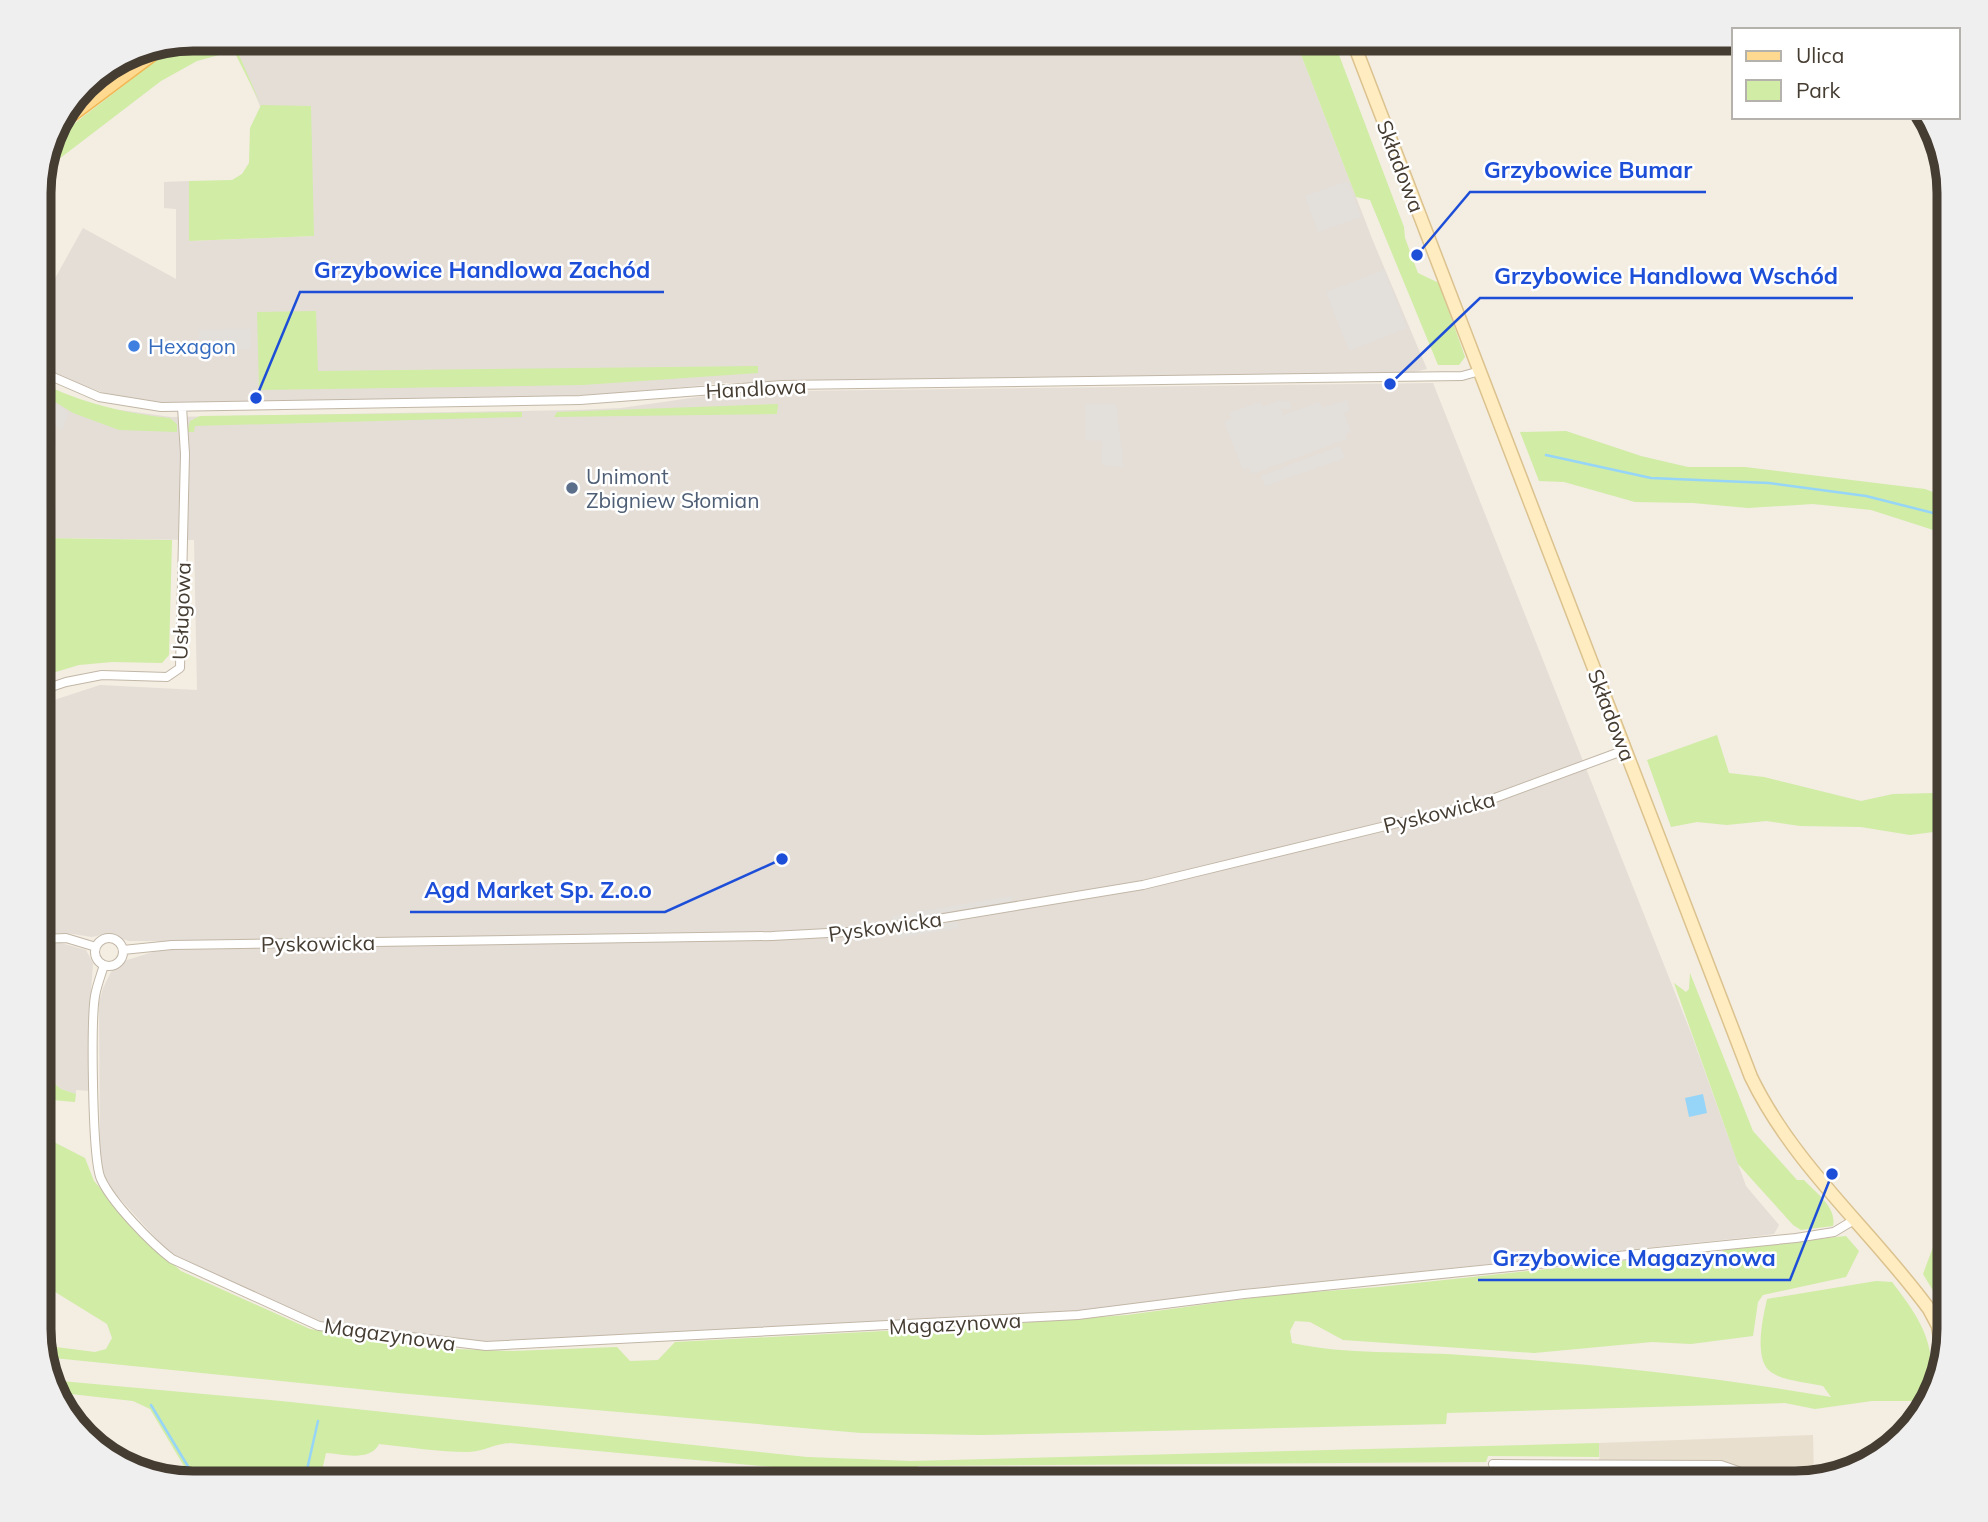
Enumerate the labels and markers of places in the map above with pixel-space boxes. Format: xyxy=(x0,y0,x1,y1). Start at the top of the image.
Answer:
callout: Grzybowice Bumar xyxy=(1470,148,1706,192)
callout: Grzybowice Handlowa Zachód xyxy=(300,248,664,292)
callout: Grzybowice Handlowa Wschód xyxy=(1480,254,1853,298)
place label: Hexagon xyxy=(148,333,236,359)
marker: Hexagon xyxy=(126,338,142,354)
place label: Unimont Zbigniew Słomian xyxy=(586,463,760,513)
marker: Unimont Zbigniew Słomian xyxy=(564,480,580,496)
callout: Agd Market Sp. Z.o.o xyxy=(410,868,665,912)
callout: Grzybowice Magazynowa xyxy=(1478,1236,1790,1280)

